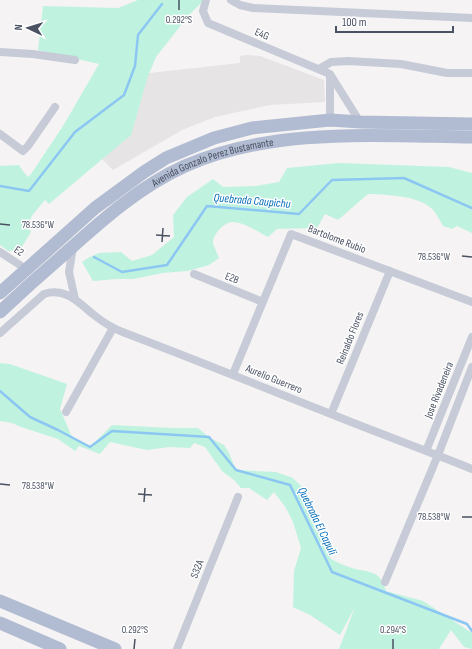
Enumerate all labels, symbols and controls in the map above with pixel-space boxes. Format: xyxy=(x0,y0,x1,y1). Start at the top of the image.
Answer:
north arrow xyxy=(8,8,48,48)
scale bar xyxy=(336,8,453,34)
text: 0.292°S xyxy=(166,14,192,26)
text: 100 m xyxy=(342,15,367,30)
text: N xyxy=(12,24,25,31)
street label: E4G xyxy=(253,25,271,43)
street label: Avenida Gonzalo Perez Bustamante xyxy=(148,135,274,190)
water label: Quebrada Caupichu xyxy=(213,190,291,212)
text: 78.536°W xyxy=(22,219,55,231)
street label: Bartolome Rubio xyxy=(306,222,368,256)
street label: E2 xyxy=(12,243,27,259)
text: 78.536°W xyxy=(418,251,451,263)
street label: E2B xyxy=(223,269,241,287)
street label: Reinaldo Flores xyxy=(334,310,366,366)
street label: Jose Rivadeneira xyxy=(421,360,456,421)
street label: Aurelio Guerrero xyxy=(243,361,305,396)
text: 78.538°W xyxy=(22,480,55,492)
water label: Quebrada El Capuli xyxy=(294,485,340,558)
text: 78.538°W xyxy=(418,511,451,523)
street label: S32A xyxy=(187,558,207,580)
text: 0.292°S xyxy=(122,624,148,636)
text: 0.294°S xyxy=(380,624,406,636)

